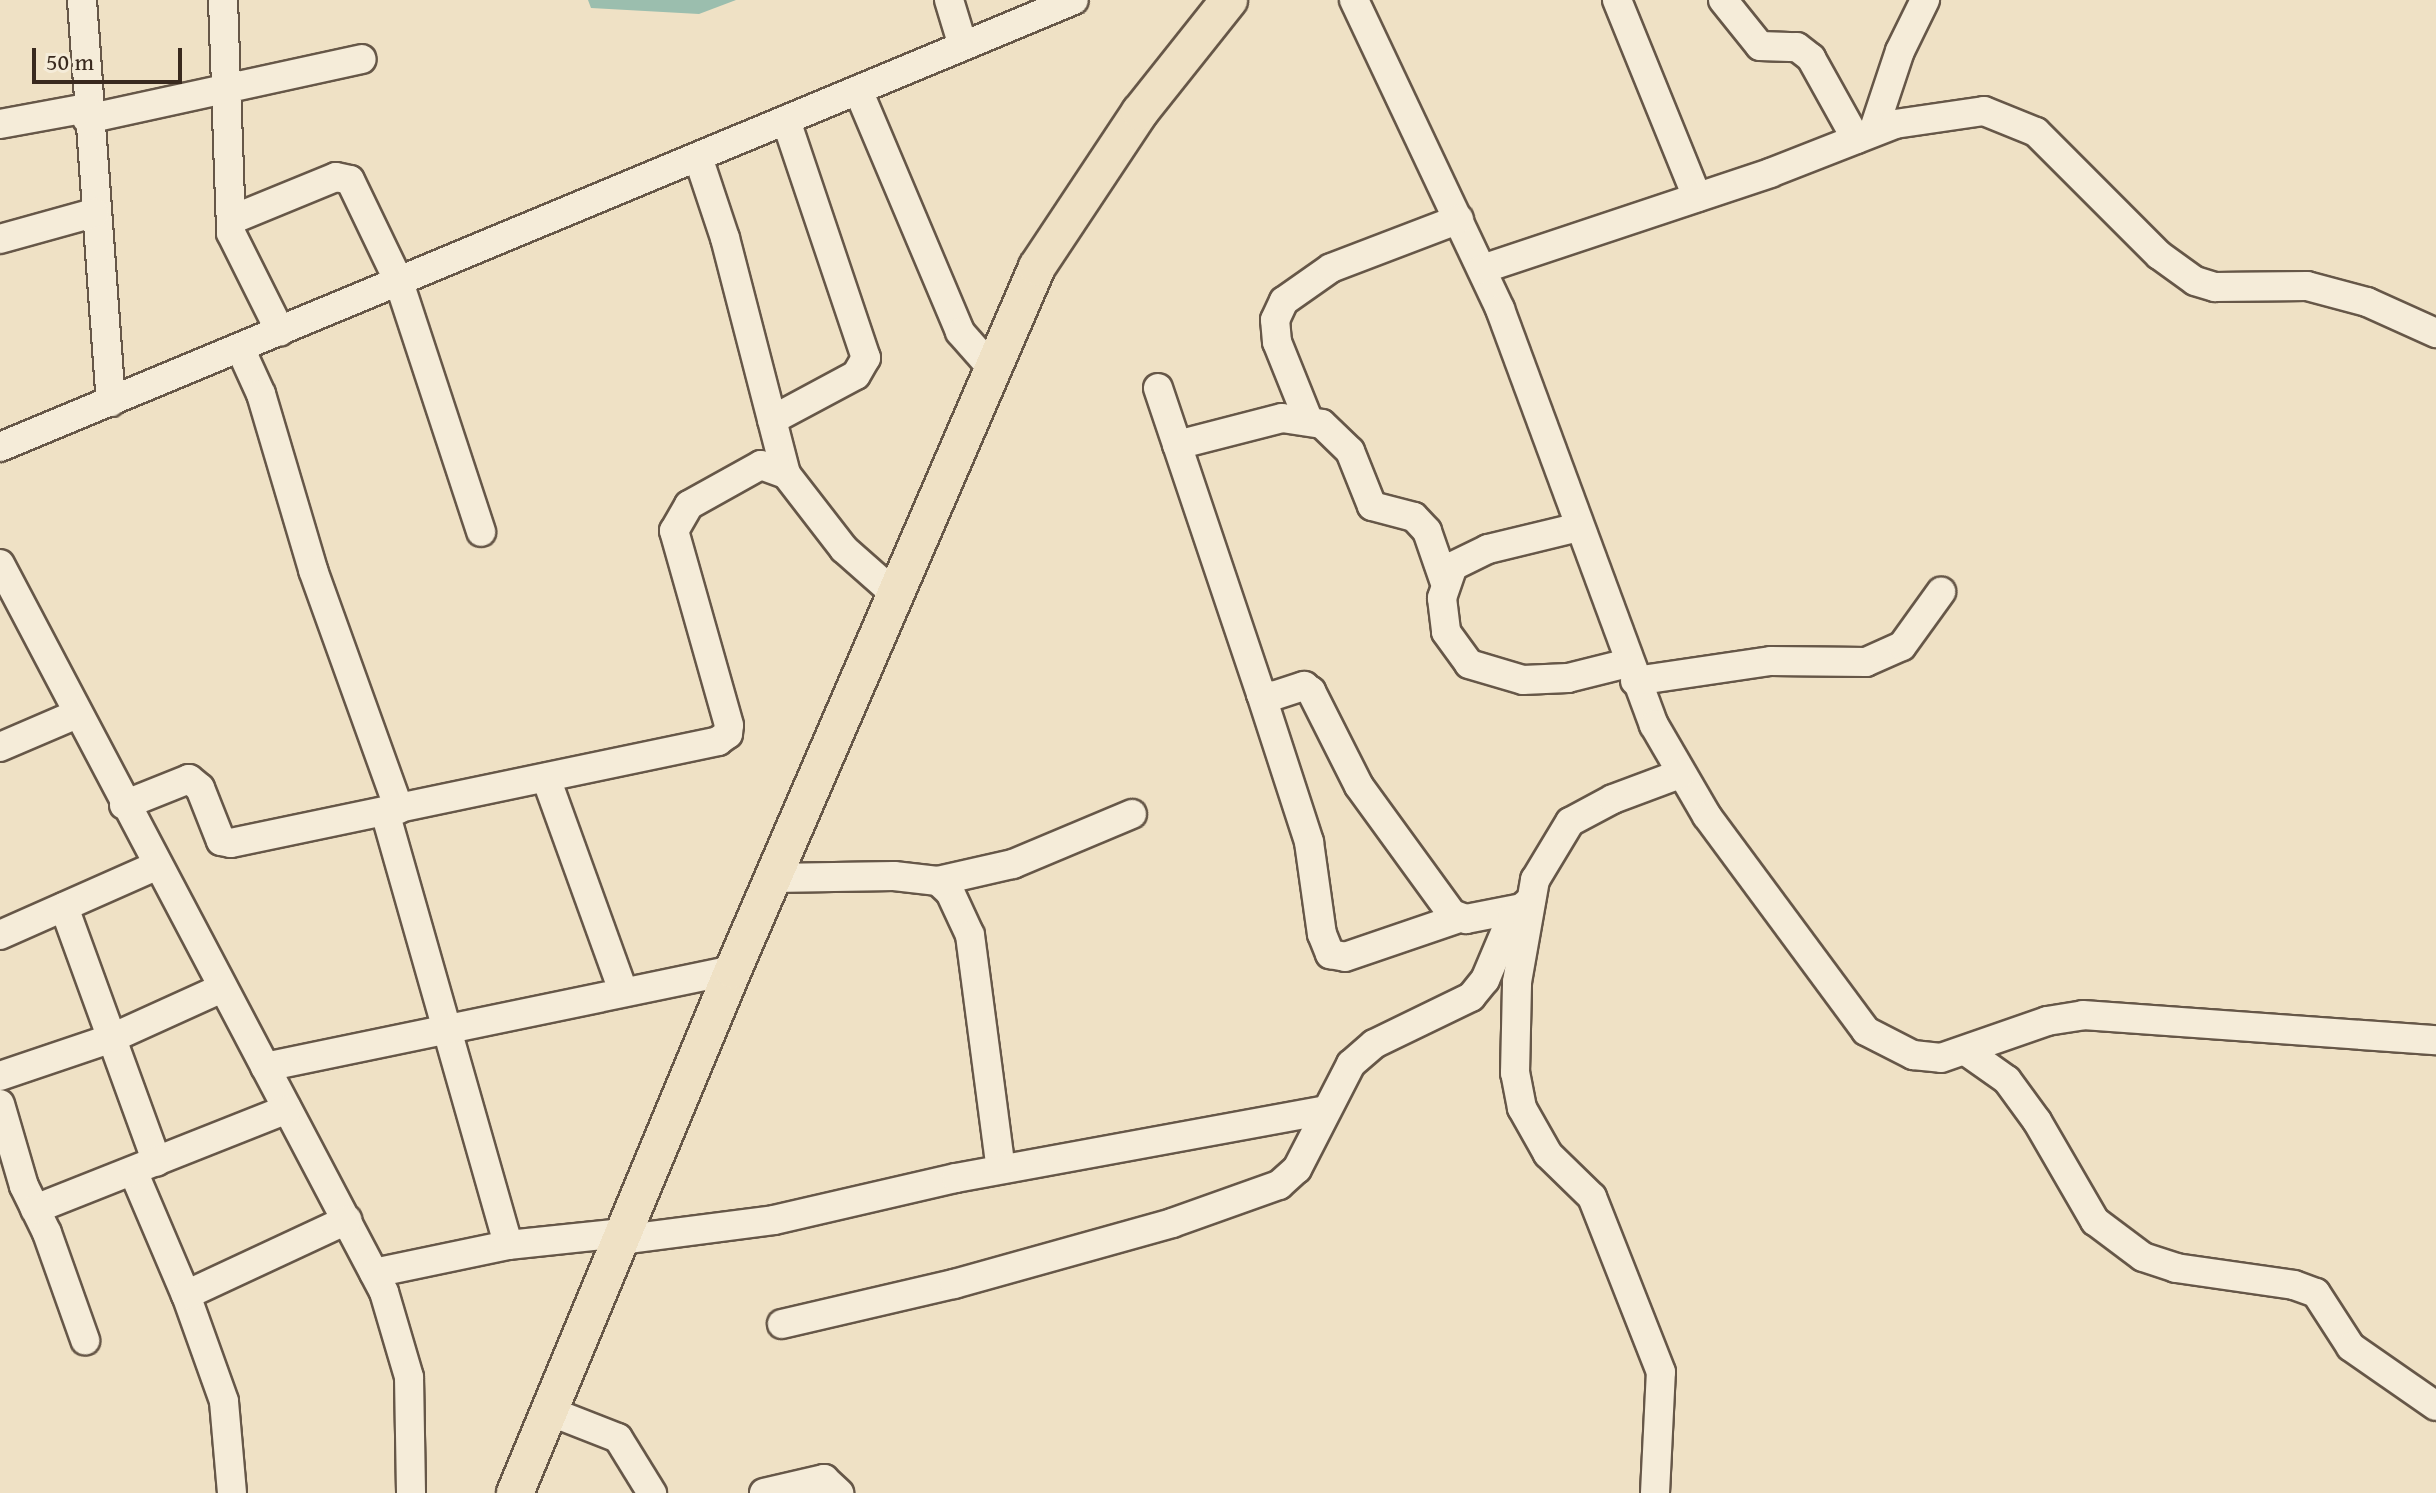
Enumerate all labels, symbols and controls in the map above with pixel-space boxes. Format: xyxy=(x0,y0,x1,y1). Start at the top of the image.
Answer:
scale bar xyxy=(36,32,186,82)
text: 50 m xyxy=(46,44,94,79)

